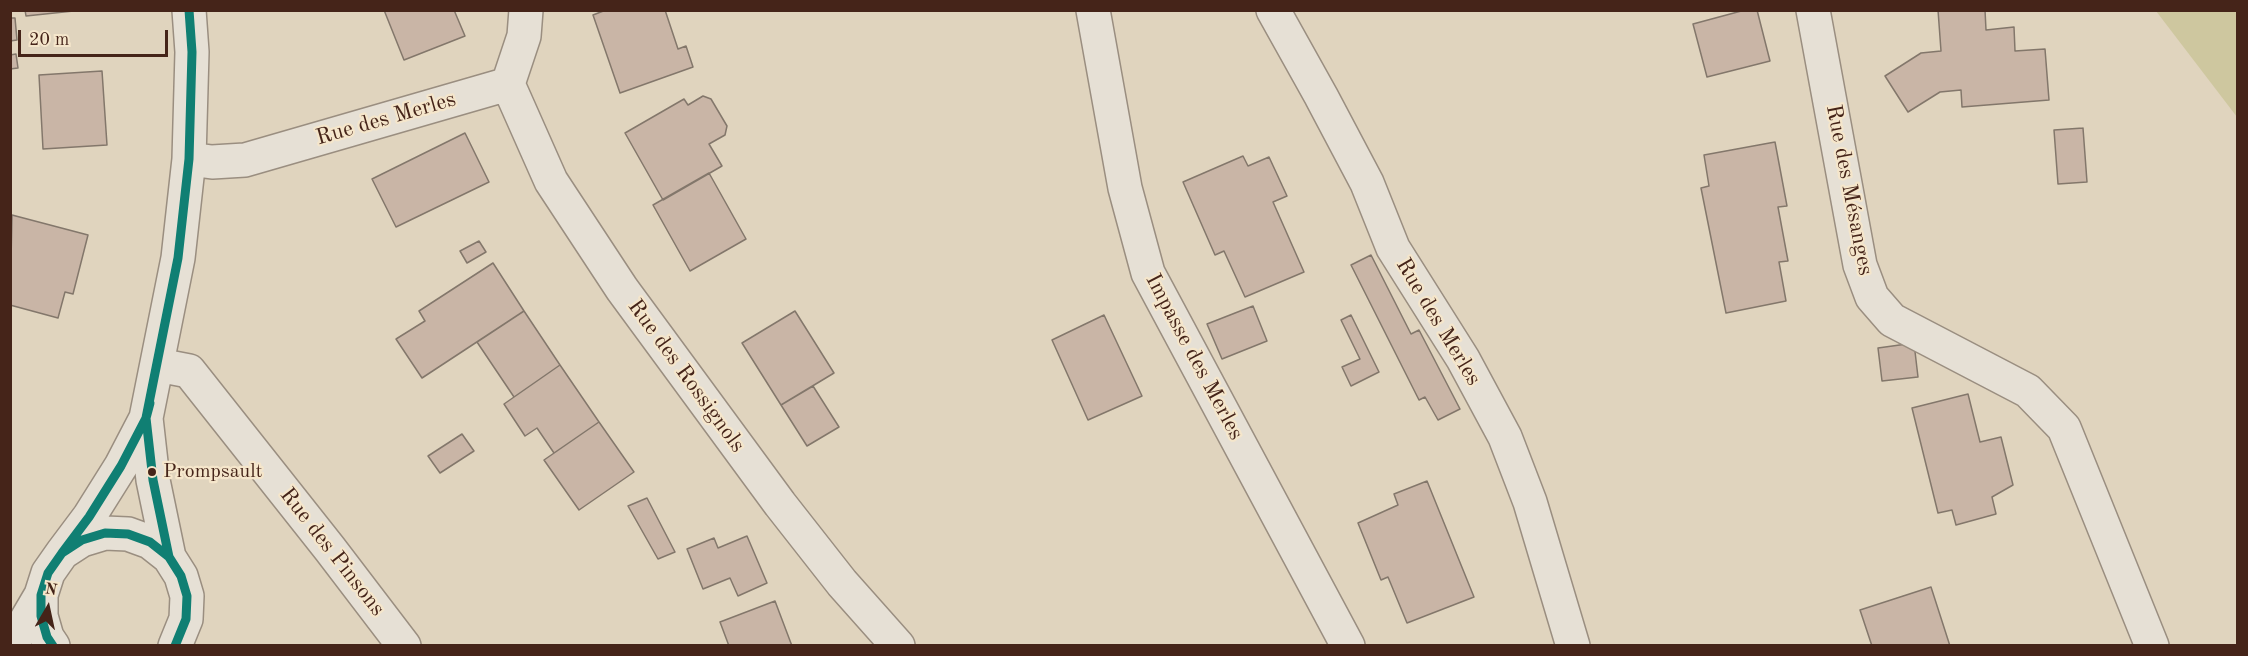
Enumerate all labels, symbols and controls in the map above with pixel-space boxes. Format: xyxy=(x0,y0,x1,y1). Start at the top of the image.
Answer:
scale bar xyxy=(21,18,171,56)
text: 20 m xyxy=(29,31,69,49)
street label: Rue des Merles xyxy=(313,86,459,152)
street label: Rue des Mésanges xyxy=(1819,102,1879,278)
street label: Rue des Merles xyxy=(1390,253,1486,391)
street label: Impasse des Merles xyxy=(1139,269,1249,445)
street label: Rue des Rossignols xyxy=(622,294,750,458)
place label: Prompsault xyxy=(163,460,263,484)
marker: Prompsault xyxy=(146,466,158,478)
street label: Rue des Pinsons xyxy=(274,483,390,621)
north arrow xyxy=(18,578,78,638)
text: N xyxy=(44,581,58,599)

